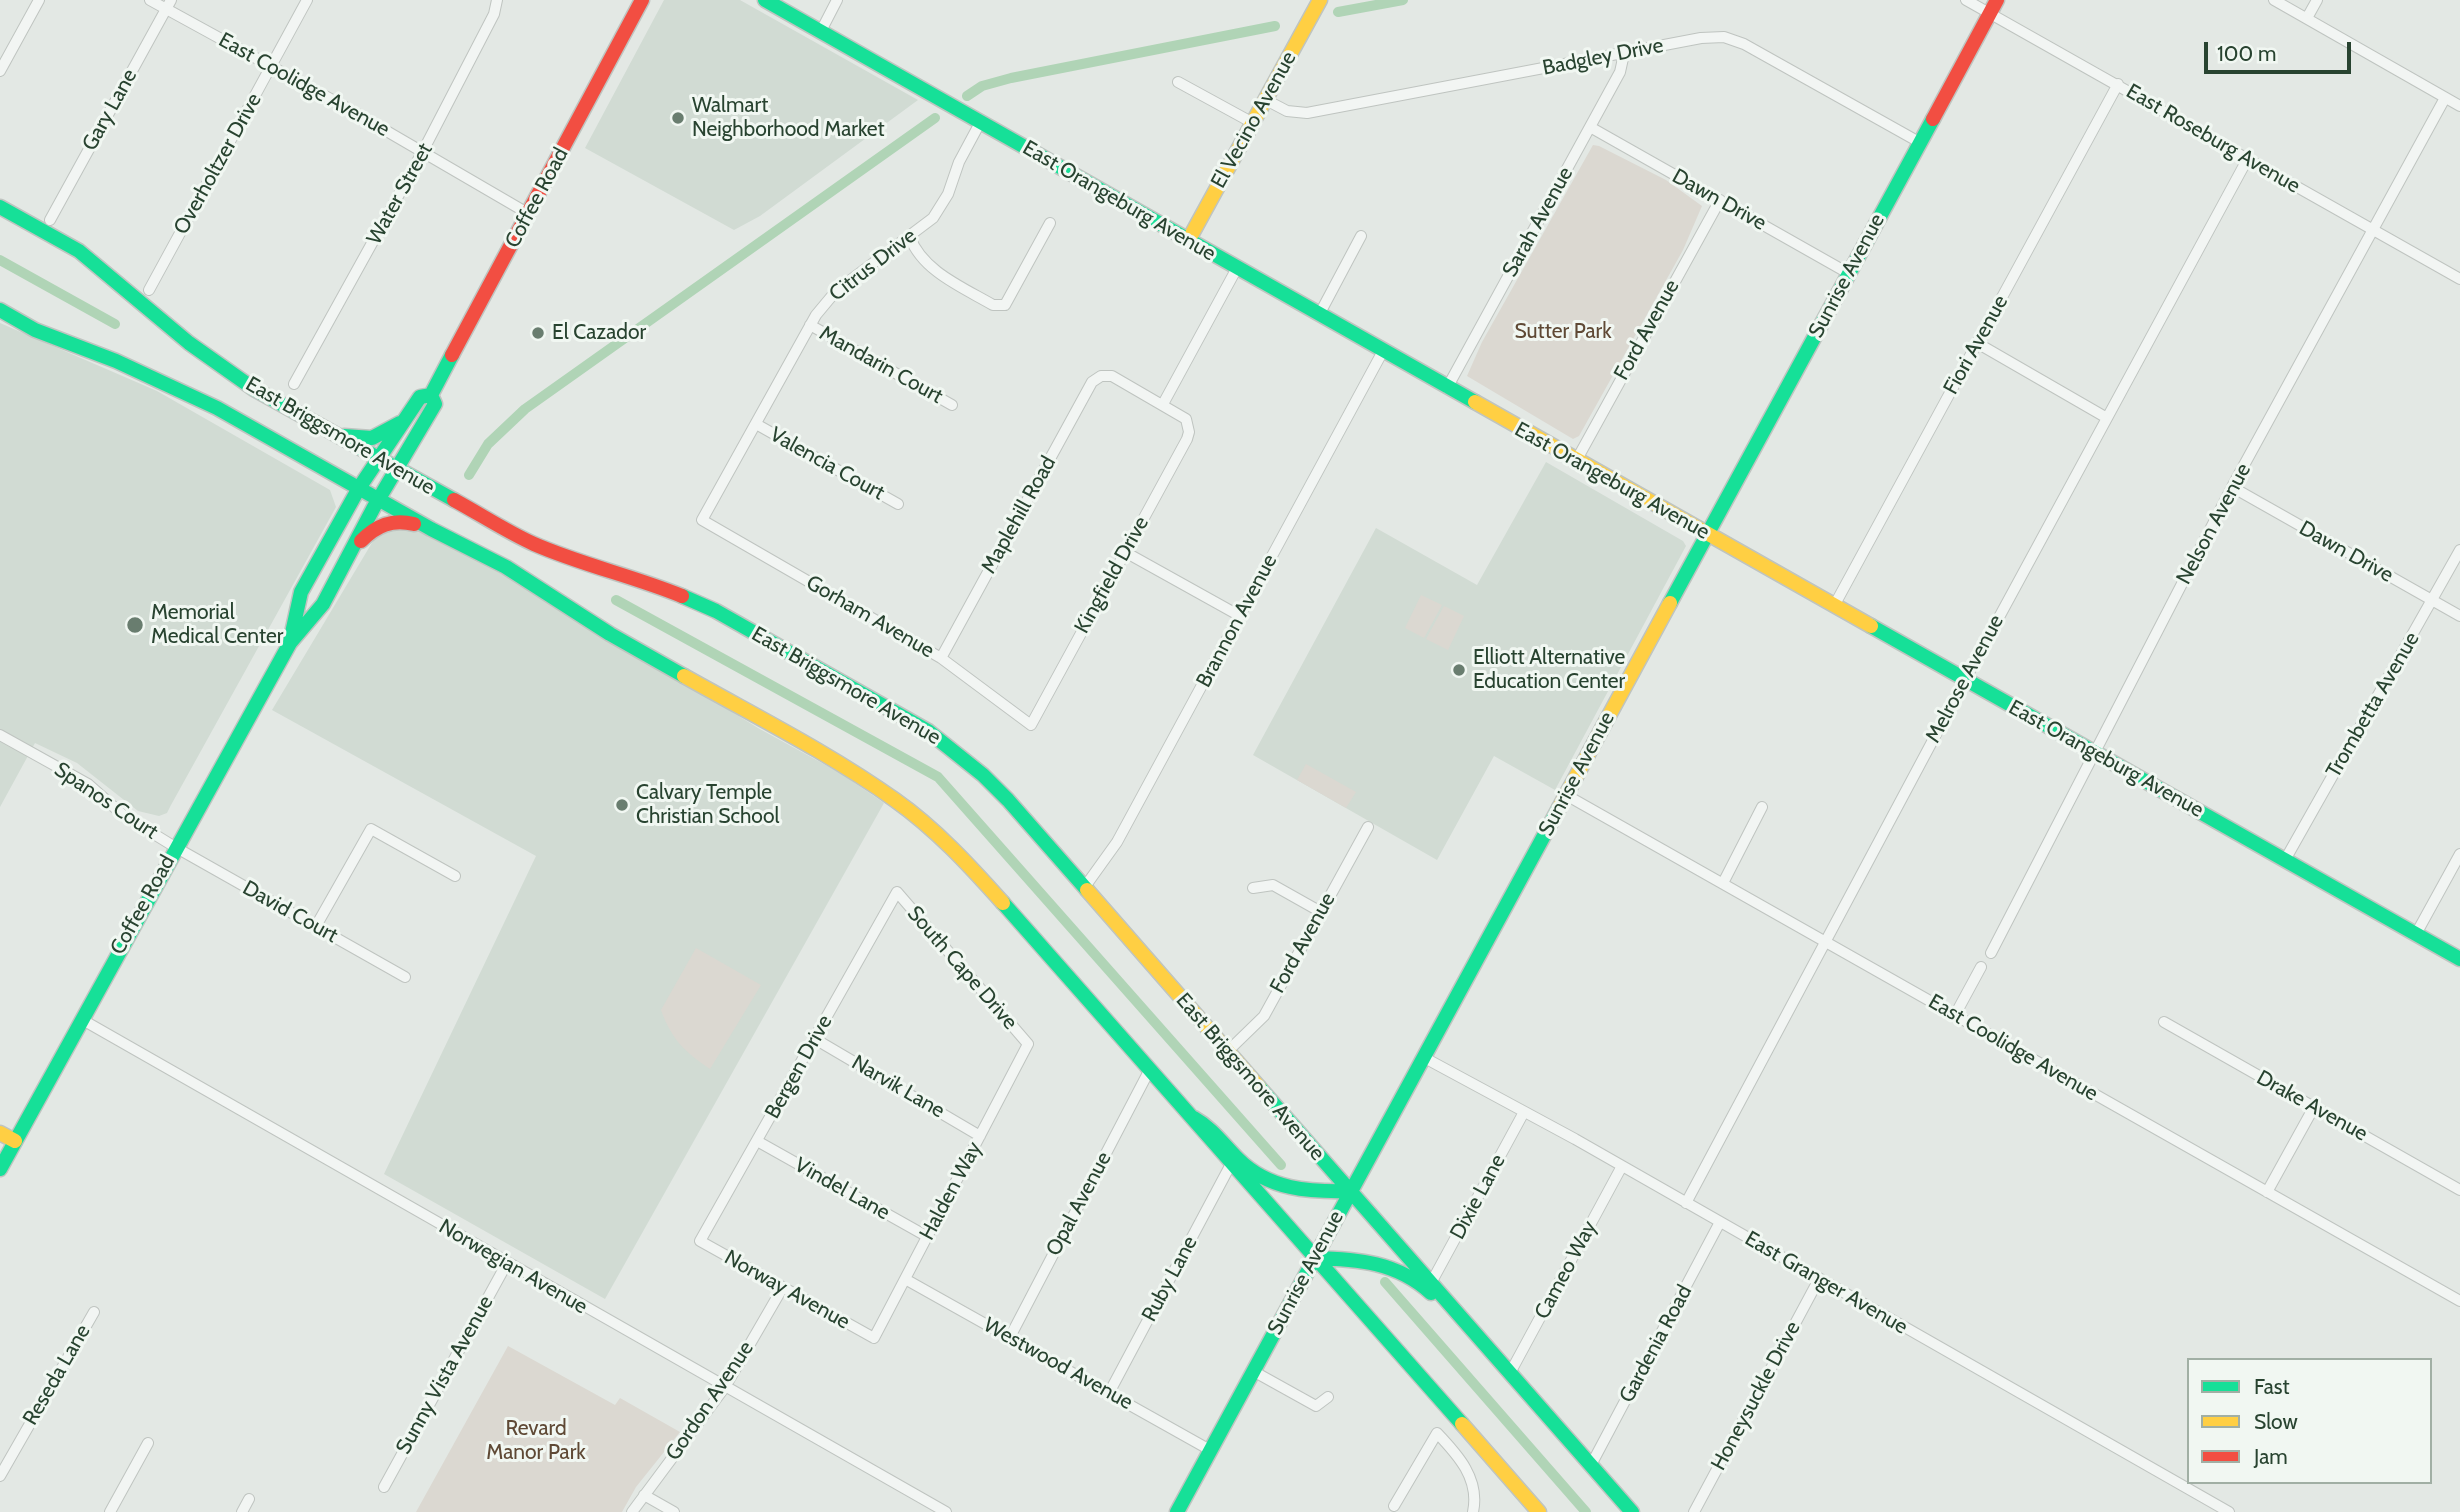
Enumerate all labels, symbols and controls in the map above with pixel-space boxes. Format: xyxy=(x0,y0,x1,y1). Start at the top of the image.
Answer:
street label: East Coolidge Avenue xyxy=(214,28,394,142)
scale bar xyxy=(2208,28,2355,72)
street label: Badgley Drive xyxy=(1540,33,1666,81)
text: 100 m xyxy=(2217,41,2276,66)
street label: El Vecino Avenue xyxy=(1206,47,1302,193)
street label: Gary Lane xyxy=(77,65,143,155)
street label: East Roseburg Avenue xyxy=(2122,79,2304,199)
street label: Overholtzer Drive xyxy=(169,89,267,239)
place label: Walmart Neighborhood Market xyxy=(692,93,885,143)
marker: Walmart Neighborhood Market xyxy=(670,110,686,126)
street label: East Orangeburg Avenue xyxy=(1018,135,1220,267)
street label: Water Street xyxy=(362,139,438,249)
street label: Coffee Road xyxy=(500,144,574,252)
street label: Sarah Avenue xyxy=(1498,163,1578,281)
street label: Dawn Drive xyxy=(1668,164,1770,236)
street label: Sunrise Avenue xyxy=(1804,210,1890,342)
street label: Citrus Drive xyxy=(825,223,921,307)
street label: Ford Avenue xyxy=(1609,275,1685,385)
street label: Fiori Avenue xyxy=(1938,291,2014,399)
park label: Sutter Park xyxy=(1514,319,1612,345)
place label: El Cazador xyxy=(552,320,646,346)
street label: Mandarin Court xyxy=(815,321,947,409)
marker: El Cazador xyxy=(530,325,546,341)
street label: East Briggsmore Avenue xyxy=(241,372,439,500)
street label: East Orangeburg Avenue xyxy=(1510,417,1714,545)
street label: Valencia Court xyxy=(765,422,889,506)
street label: Maplehill Road xyxy=(976,452,1062,578)
street label: Nelson Avenue xyxy=(2172,459,2256,589)
street label: Kingfield Drive xyxy=(1070,512,1154,638)
street label: Dawn Drive xyxy=(2295,516,2397,588)
street label: Brannon Avenue xyxy=(1191,550,1283,692)
street label: Gorham Avenue xyxy=(802,570,938,664)
place label: Memorial Medical Center xyxy=(151,600,283,650)
street label: Melrose Avenue xyxy=(1921,611,2009,747)
marker: Memorial Medical Center xyxy=(125,615,145,635)
street label: East Briggsmore Avenue xyxy=(747,622,945,750)
street label: Trombetta Avenue xyxy=(2321,628,2425,782)
place label: Elliott Alternative Education Center xyxy=(1473,645,1625,695)
marker: Elliott Alternative Education Center xyxy=(1451,662,1467,678)
street label: East Orangeburg Avenue xyxy=(2004,695,2208,823)
street label: Sunrise Avenue xyxy=(1534,708,1620,840)
street label: Spanos Court xyxy=(49,757,163,845)
place label: Calvary Temple Christian School xyxy=(636,780,779,830)
marker: Calvary Temple Christian School xyxy=(614,797,630,813)
street label: Coffee Road xyxy=(105,851,181,959)
street label: David Court xyxy=(238,876,342,948)
street label: Ford Avenue xyxy=(1265,888,1341,998)
street label: South Cape Drive xyxy=(902,901,1022,1035)
street label: East Briggsmore Avenue xyxy=(1170,988,1330,1166)
street label: East Coolidge Avenue xyxy=(1924,989,2102,1107)
street label: Bergen Drive xyxy=(760,1011,838,1123)
street label: Narvik Lane xyxy=(847,1050,949,1124)
street label: Drake Avenue xyxy=(2252,1065,2372,1147)
street label: Halden Way xyxy=(915,1138,987,1244)
street label: Opal Avenue xyxy=(1041,1148,1117,1260)
street label: Dixie Lane xyxy=(1445,1150,1511,1244)
street label: Vindel Lane xyxy=(790,1153,894,1225)
street label: Sunrise Avenue xyxy=(1263,1207,1349,1339)
street label: Norwegian Avenue xyxy=(434,1214,592,1320)
street label: Cameo Way xyxy=(1530,1217,1602,1323)
street label: East Granger Avenue xyxy=(1740,1226,1912,1340)
street label: Ruby Lane xyxy=(1137,1232,1203,1326)
street label: Norway Avenue xyxy=(720,1245,854,1335)
street label: Gardenia Road xyxy=(1614,1281,1698,1407)
street label: Sunny Vista Avenue xyxy=(391,1291,499,1459)
street label: Westwood Avenue xyxy=(979,1313,1137,1415)
street label: Honeysuckle Drive xyxy=(1706,1317,1806,1475)
street label: Reseda Lane xyxy=(18,1320,96,1430)
street label: Gordon Avenue xyxy=(661,1337,759,1465)
legend xyxy=(2187,1358,2432,1484)
text: Fast xyxy=(2254,1374,2290,1399)
text: Slow xyxy=(2254,1409,2298,1434)
park label: Revard Manor Park xyxy=(486,1416,586,1466)
text: Jam xyxy=(2254,1444,2288,1469)

